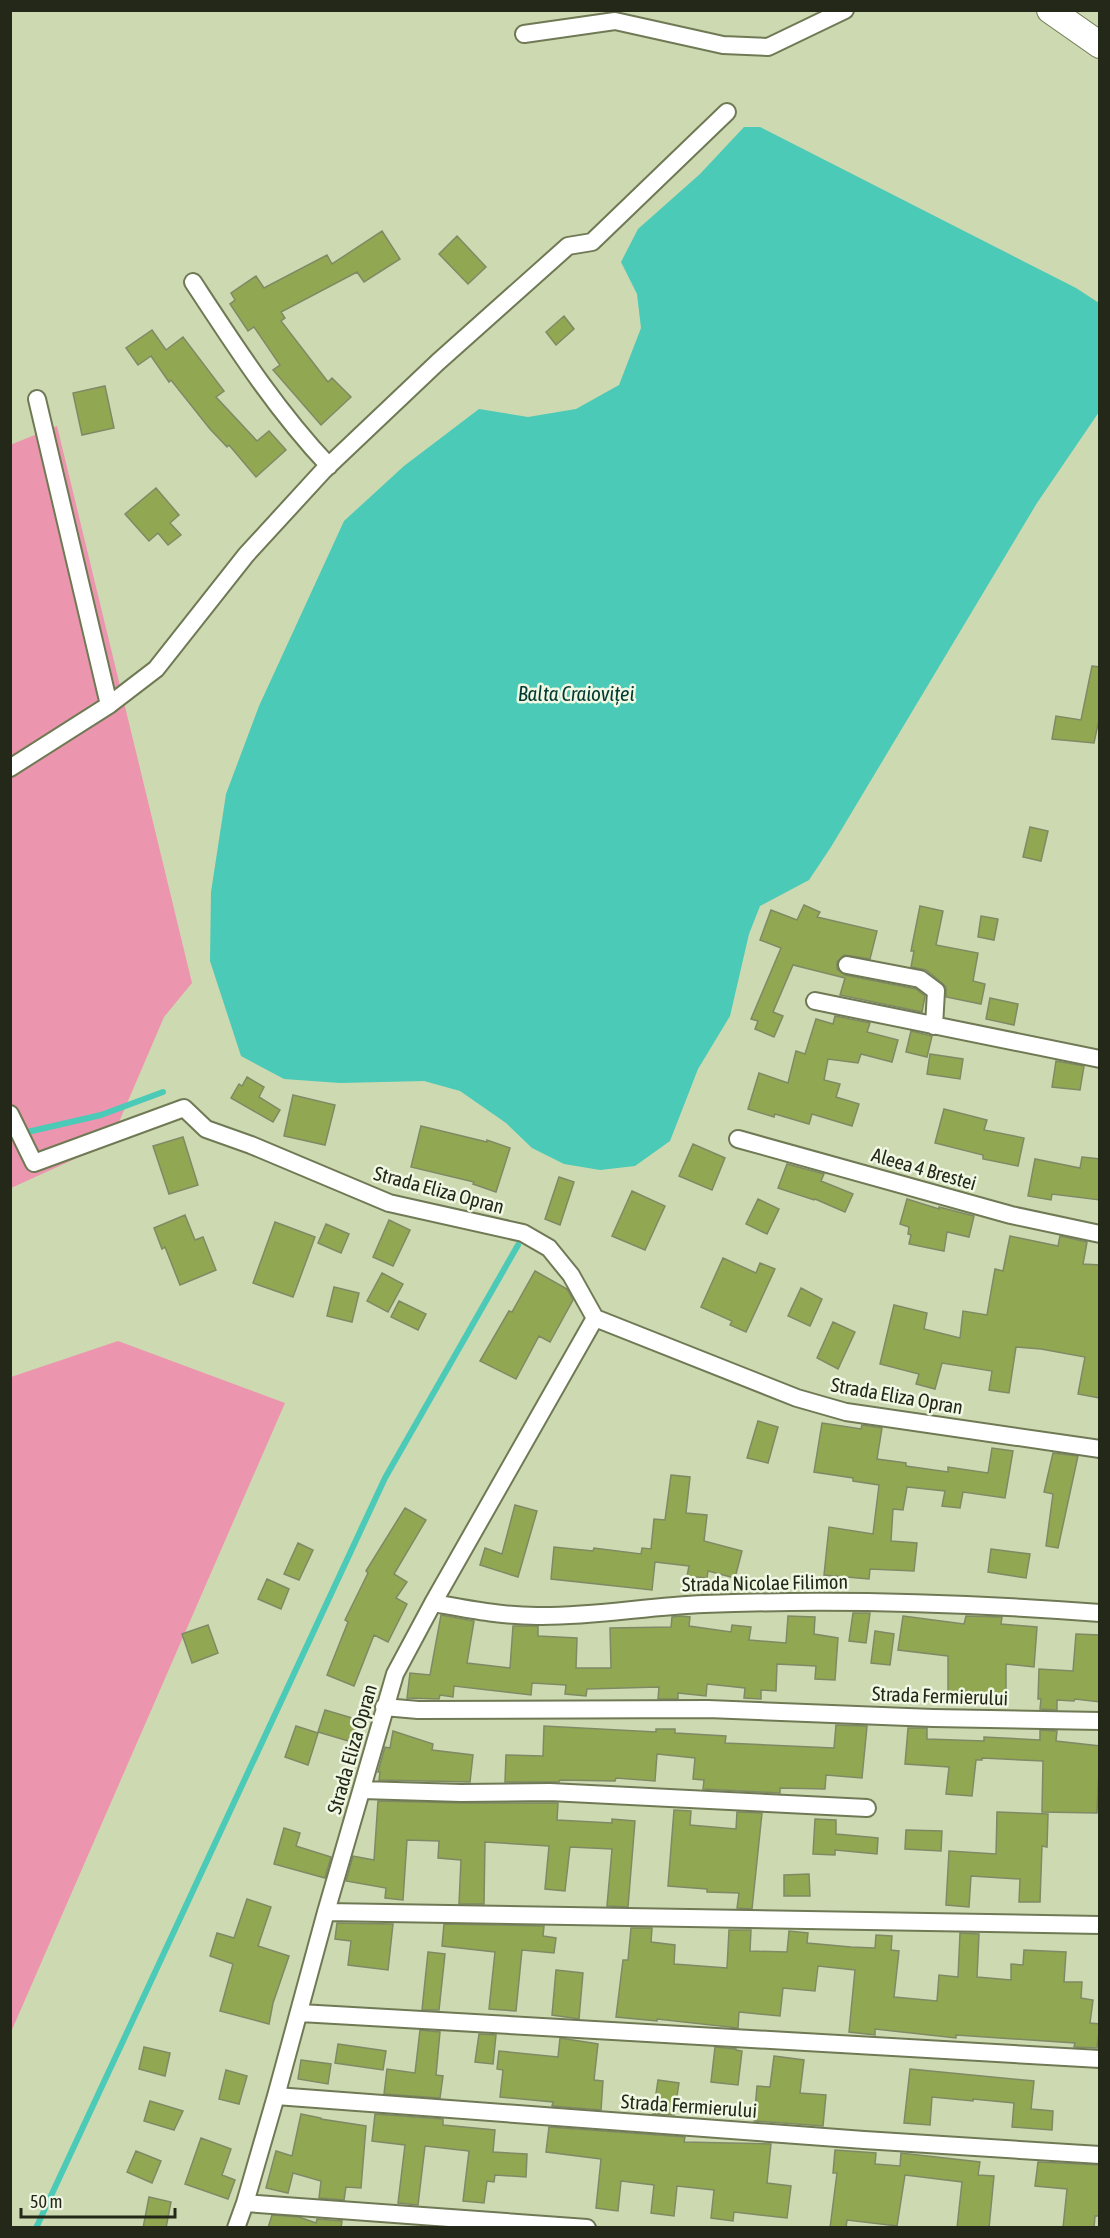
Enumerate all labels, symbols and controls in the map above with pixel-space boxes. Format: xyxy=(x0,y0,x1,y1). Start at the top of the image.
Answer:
water label: Balta Craioviței xyxy=(518,681,635,705)
street label: Aleea 4 Brestei xyxy=(869,1143,979,1194)
street label: Strada Eliza Opran xyxy=(372,1161,507,1218)
street label: Strada Eliza Opran xyxy=(829,1373,965,1418)
street label: Strada Nicolae Filimon xyxy=(682,1570,848,1595)
street label: Strada Eliza Opran xyxy=(322,1681,381,1816)
street label: Strada Fermierului xyxy=(871,1682,1009,1709)
street label: Strada Fermierului xyxy=(620,2089,758,2122)
scale bar xyxy=(21,2181,176,2219)
text: 50 m xyxy=(30,2191,62,2212)

